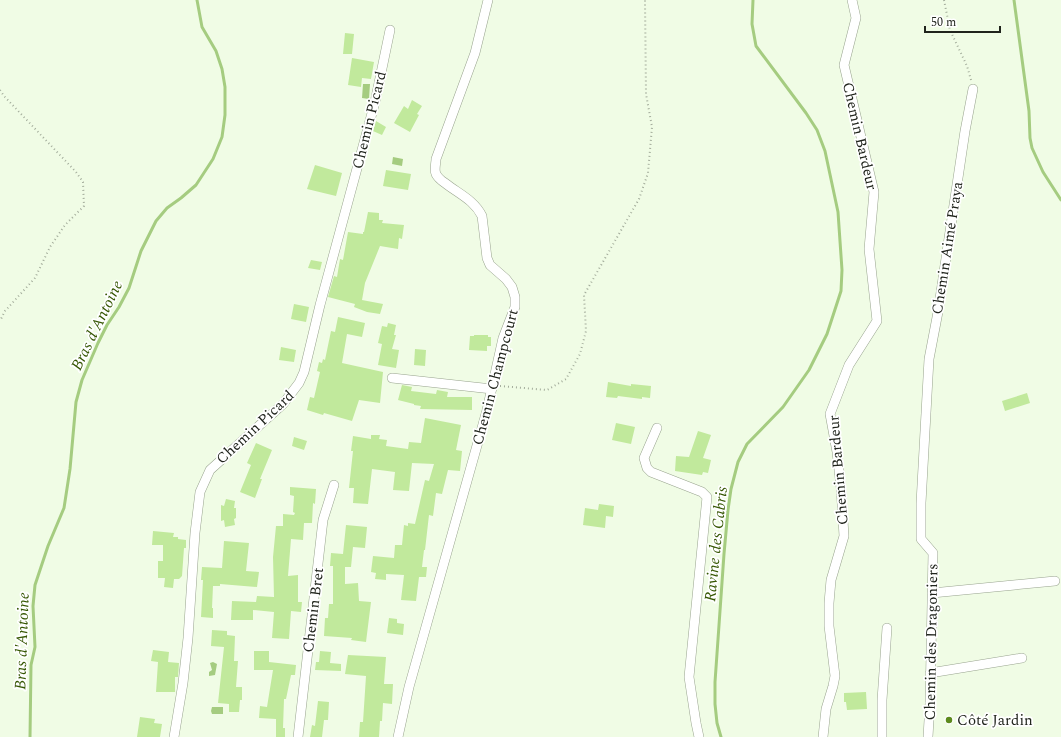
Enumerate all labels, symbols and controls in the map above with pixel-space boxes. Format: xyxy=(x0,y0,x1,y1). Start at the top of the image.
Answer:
scale bar xyxy=(925,8,1000,34)
text: 50 m xyxy=(931,13,956,32)
street label: Chemin Picard xyxy=(346,69,393,171)
street label: Chemin Bardeur xyxy=(836,80,883,192)
street label: Chemin Aimé Praya xyxy=(926,179,969,316)
water label: Bras d'Antoine xyxy=(65,276,129,375)
street label: Chemin Champcourt xyxy=(466,306,525,448)
street label: Chemin Picard xyxy=(211,385,300,470)
street label: Chemin Bardeur xyxy=(822,414,855,526)
water label: Ravine des Cabris xyxy=(698,485,734,603)
street label: Chemin des Dragoniers xyxy=(919,563,944,721)
street label: Chemin Bret xyxy=(297,566,330,654)
water label: Bras d'Antoine xyxy=(8,592,36,690)
place label: Côté Jardin xyxy=(957,709,1033,732)
marker: Côté Jardin xyxy=(944,715,954,725)

